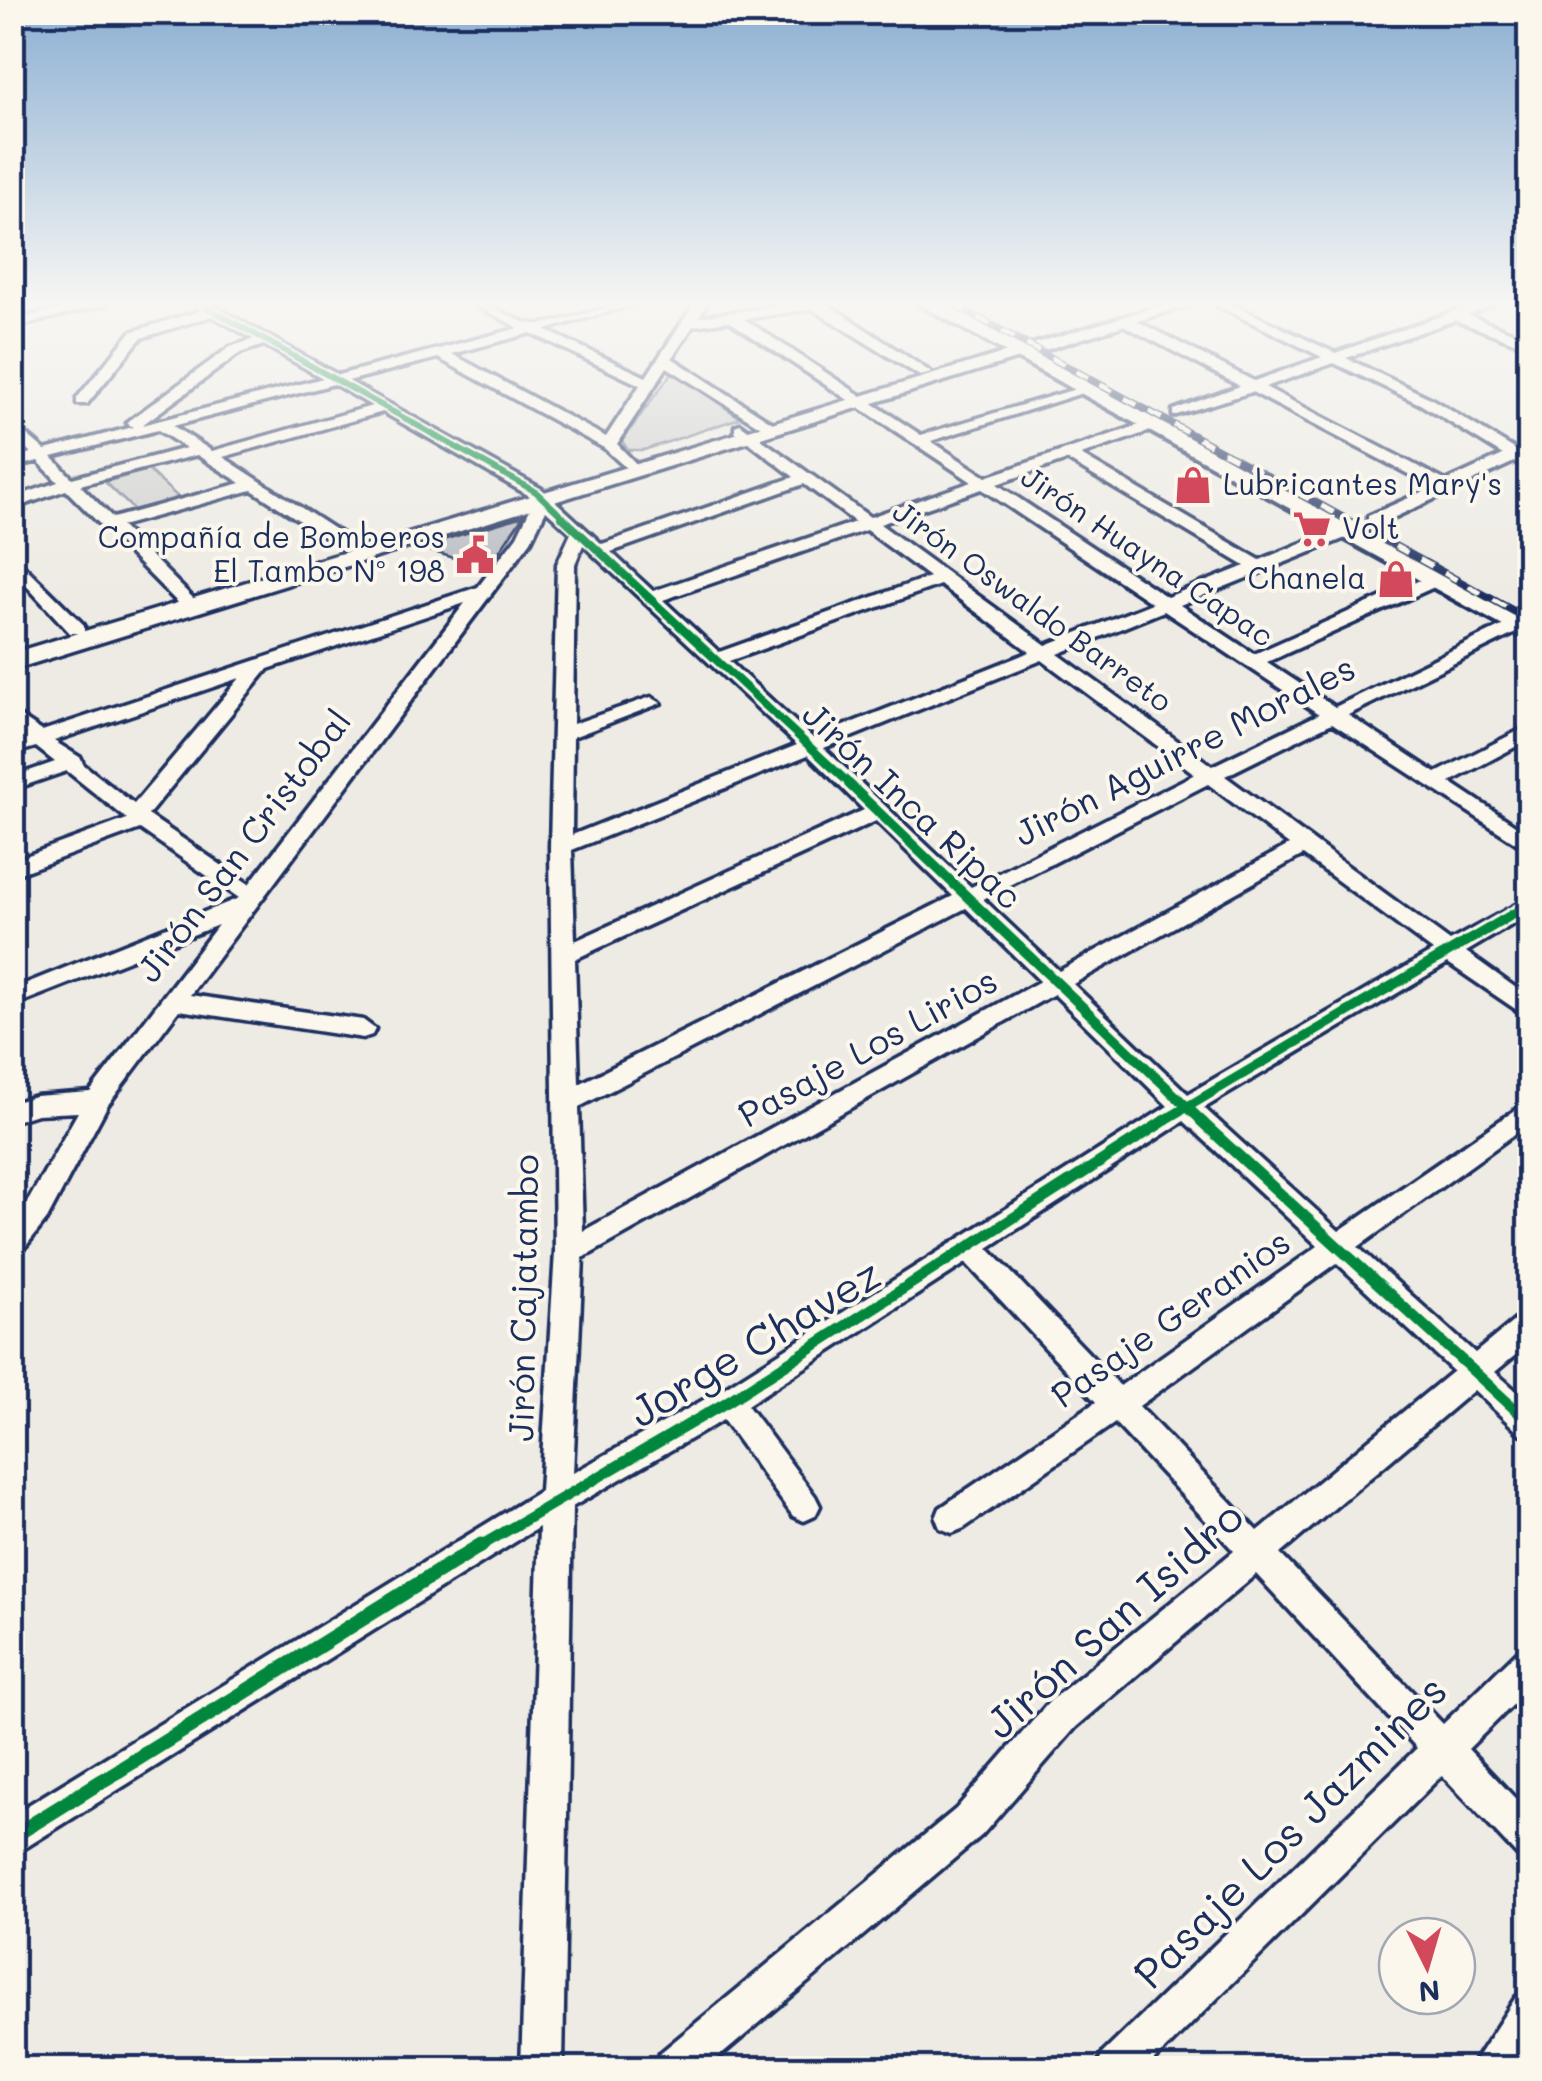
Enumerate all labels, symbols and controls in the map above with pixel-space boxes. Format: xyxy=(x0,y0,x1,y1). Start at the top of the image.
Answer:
street label: Jirón Huayna Capac xyxy=(1014,456,1282,655)
place label: Lubricantes Mary's xyxy=(1223,463,1502,503)
shop icon: Lubricantes Mary's xyxy=(1172,464,1214,506)
street label: Jirón Oswaldo Barreto xyxy=(886,490,1181,720)
place label: Volt xyxy=(1342,507,1400,547)
supermarket icon: Volt xyxy=(1291,508,1333,550)
place label: Compañía de Bomberos El Tambo Nº 198 xyxy=(98,516,445,590)
public building icon: Compañía de Bomberos El Tambo Nº 198 xyxy=(454,534,496,576)
place label: Chanela xyxy=(1248,557,1366,597)
shop icon: Chanela xyxy=(1375,558,1417,600)
street label: Jirón Aguirre Morales xyxy=(1006,643,1362,855)
street label: Jirón Inca Ripac xyxy=(794,691,1033,918)
street label: Jirón San Cristobal xyxy=(125,699,360,991)
street label: Pasaje Los Lirios xyxy=(729,956,1005,1136)
street label: Jirón Cajatambo xyxy=(496,1154,548,1442)
street label: Pasaje Geranios xyxy=(1041,1218,1298,1417)
street label: Jorge Chavez xyxy=(618,1245,890,1438)
street label: Jirón San Isidro xyxy=(972,1488,1254,1750)
street label: Pasaje Los Jazmines xyxy=(1121,1663,1457,1999)
north arrow xyxy=(1377,1916,1477,2016)
text: N xyxy=(1417,1973,1441,2011)

